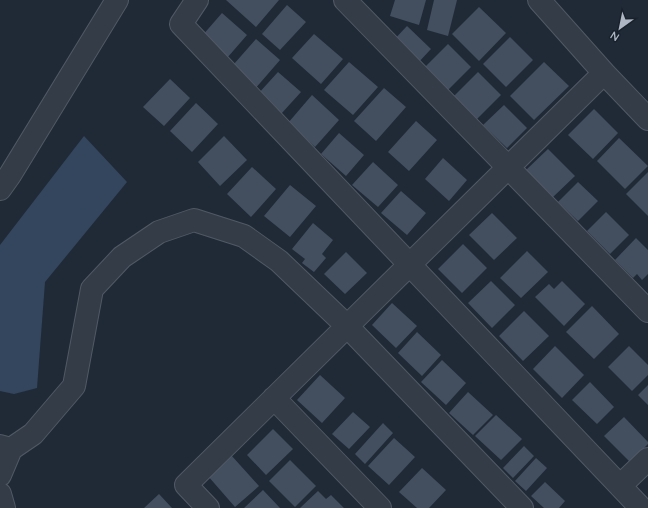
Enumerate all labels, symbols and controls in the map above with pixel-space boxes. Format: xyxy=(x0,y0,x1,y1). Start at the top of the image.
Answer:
north arrow xyxy=(600,8,640,48)
text: N xyxy=(607,28,622,44)

